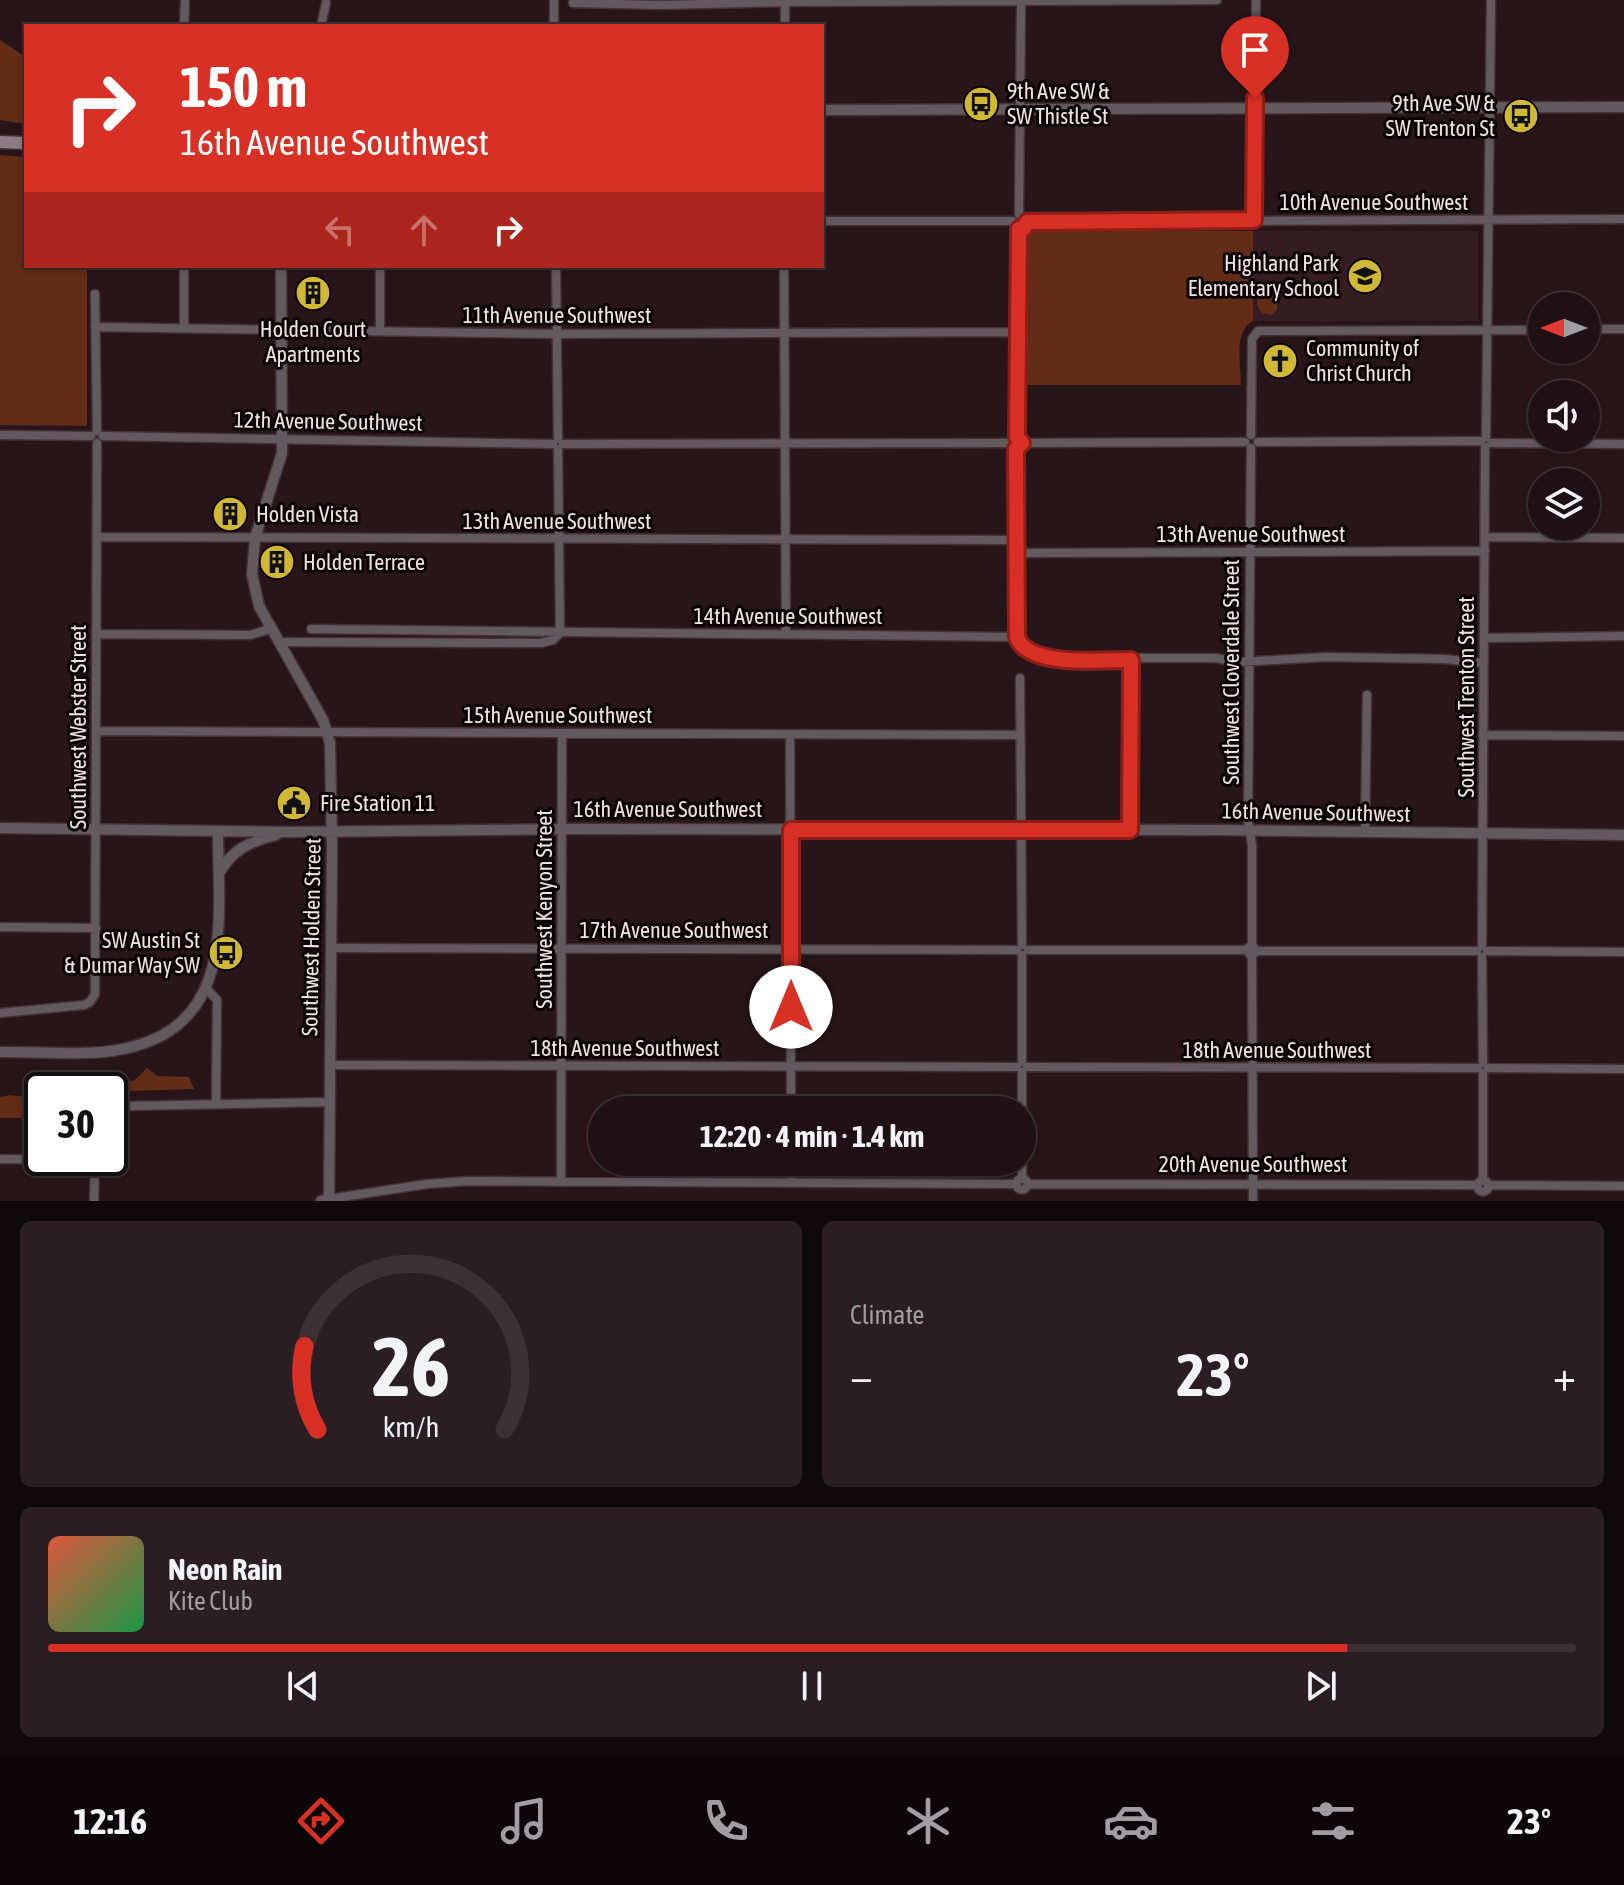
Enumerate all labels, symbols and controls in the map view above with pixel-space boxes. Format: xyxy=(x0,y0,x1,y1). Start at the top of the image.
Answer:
pin xyxy=(1221,16,1289,98)
icon: arrive xyxy=(1233,28,1277,72)
text: 150 m xyxy=(180,55,307,119)
icon: right xyxy=(48,56,152,160)
place label: 9th Ave SW & SW Thistle St xyxy=(1007,78,1110,129)
bus stop icon: 9th Ave SW & SW Thistle St xyxy=(962,85,1000,123)
place label: 9th Ave SW & SW Trenton St xyxy=(1386,90,1496,141)
bus stop icon: 9th Ave SW & SW Trenton St xyxy=(1502,97,1540,135)
text: 16th Avenue Southwest xyxy=(180,121,489,163)
street label: 10th Avenue Southwest xyxy=(1280,189,1468,215)
icon: left xyxy=(318,208,362,252)
icon: ahead xyxy=(402,208,446,252)
icon: right xyxy=(486,208,530,252)
place label: Highland Park Elementary School xyxy=(1188,250,1339,301)
school or university icon: Highland Park Elementary School xyxy=(1346,257,1384,295)
building icon: Holden Court Apartments xyxy=(294,274,332,312)
north arrow xyxy=(1528,292,1600,364)
map controls xyxy=(1528,292,1600,540)
street label: 11th Avenue Southwest xyxy=(463,302,651,328)
place label: Holden Court Apartments xyxy=(260,316,366,367)
place label: Community of Christ Church xyxy=(1306,335,1419,386)
church icon: Community of Christ Church xyxy=(1261,342,1299,380)
button: sound xyxy=(1528,380,1600,452)
street label: 12th Avenue Southwest xyxy=(233,406,423,436)
button: layers xyxy=(1528,468,1600,540)
building icon: Holden Vista xyxy=(211,495,249,533)
place label: Holden Vista xyxy=(256,501,359,527)
street label: 13th Avenue Southwest xyxy=(463,508,651,534)
street label: 13th Avenue Southwest xyxy=(1157,521,1345,547)
building icon: Holden Terrace xyxy=(258,543,296,581)
place label: Holden Terrace xyxy=(303,549,425,575)
street label: Southwest Cloverdale Street xyxy=(1218,559,1244,785)
street label: Southwest Trenton Street xyxy=(1453,596,1479,798)
street label: 14th Avenue Southwest xyxy=(694,603,882,629)
street label: Southwest Webster Street xyxy=(65,625,91,829)
street label: 15th Avenue Southwest xyxy=(464,702,652,728)
public building icon: Fire Station 11 xyxy=(275,784,313,822)
place label: Fire Station 11 xyxy=(320,790,435,816)
street label: 16th Avenue Southwest xyxy=(574,796,762,822)
street label: 16th Avenue Southwest xyxy=(1221,797,1411,827)
street label: Southwest Kenyon Street xyxy=(531,809,557,1009)
street label: Southwest Holden Street xyxy=(296,838,326,1036)
street label: 17th Avenue Southwest xyxy=(580,917,768,943)
place label: SW Austin St & Dumar Way SW xyxy=(64,927,200,978)
bus stop icon: SW Austin St & Dumar Way SW xyxy=(207,934,245,972)
position arrow xyxy=(749,965,833,1049)
street label: 18th Avenue Southwest xyxy=(531,1035,719,1061)
street label: 18th Avenue Southwest xyxy=(1183,1037,1371,1063)
speed limit sign: 30 xyxy=(24,1072,128,1176)
text: 12:20 · 4 min · 1.4 km xyxy=(700,1119,924,1153)
street label: 20th Avenue Southwest xyxy=(1159,1151,1347,1177)
text: Climate xyxy=(850,1300,924,1330)
text: 26 xyxy=(372,1318,450,1414)
text: 23° xyxy=(1177,1340,1249,1409)
text: − xyxy=(850,1350,873,1400)
text: + xyxy=(1553,1350,1576,1400)
text: km/h xyxy=(383,1410,439,1443)
text: Neon Rain xyxy=(168,1552,282,1586)
text: Kite Club xyxy=(168,1586,253,1616)
icon: previous xyxy=(281,1664,325,1708)
icon: pause xyxy=(790,1664,834,1708)
icon: next xyxy=(1299,1664,1343,1708)
icon: directions xyxy=(293,1793,349,1849)
icon: music xyxy=(496,1793,552,1849)
icon: phone xyxy=(698,1793,754,1849)
icon: climate xyxy=(900,1793,956,1849)
icon: car xyxy=(1103,1793,1159,1849)
icon: filters xyxy=(1305,1793,1361,1849)
text: 12:16 xyxy=(73,1800,147,1842)
text: 23° xyxy=(1507,1800,1551,1842)

